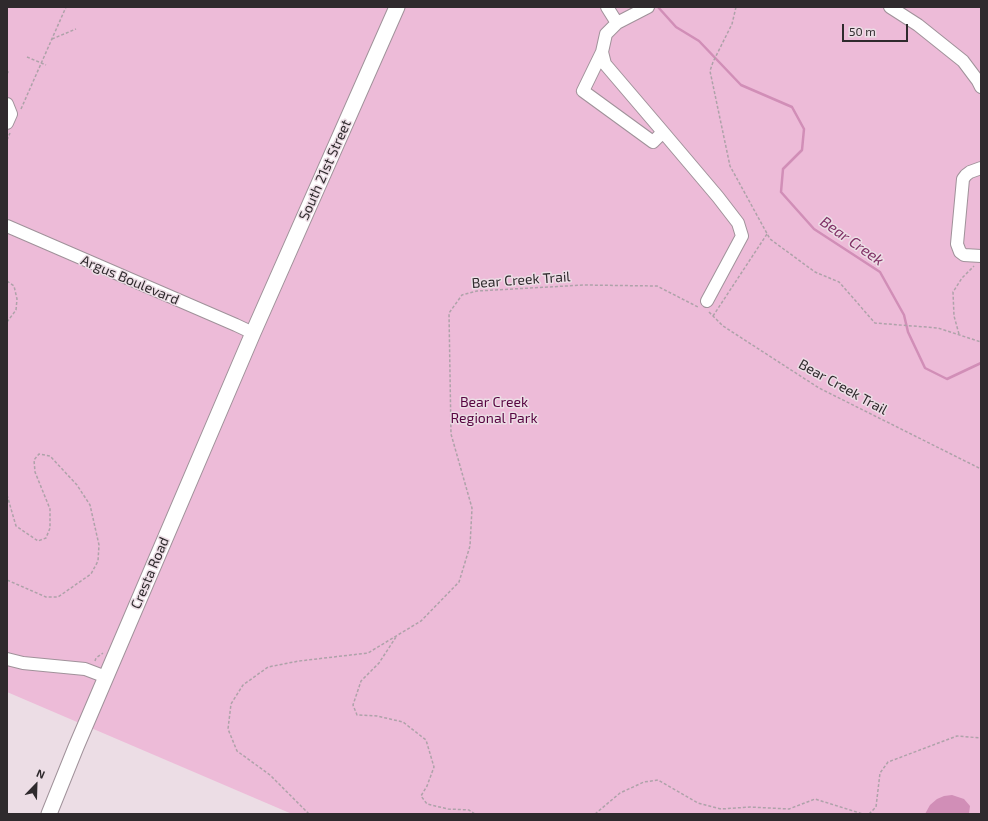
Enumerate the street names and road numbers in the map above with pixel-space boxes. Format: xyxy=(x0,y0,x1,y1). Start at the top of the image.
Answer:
street label: South 21st Street xyxy=(295,117,355,223)
street label: Argus Boulevard xyxy=(78,252,182,308)
street label: Bear Creek Trail xyxy=(471,268,571,292)
street label: Bear Creek Trail xyxy=(796,356,890,418)
street label: Cresta Road xyxy=(127,535,173,611)

